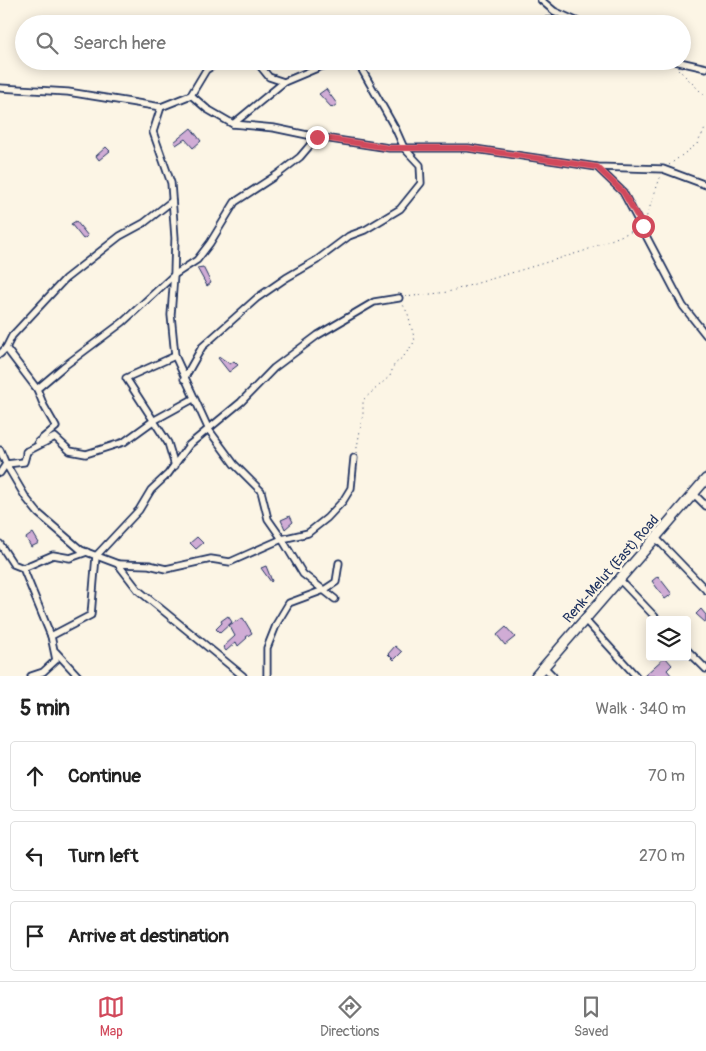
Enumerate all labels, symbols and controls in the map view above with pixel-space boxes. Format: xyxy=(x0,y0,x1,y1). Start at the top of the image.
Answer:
search box xyxy=(15,15,691,70)
icon: search xyxy=(33,29,61,57)
text: Search here xyxy=(73,31,166,55)
route end xyxy=(306,126,329,149)
route start xyxy=(632,215,655,238)
street label: Renk-Melut (East) Road xyxy=(559,511,663,626)
map controls xyxy=(646,616,691,661)
button: layers xyxy=(646,616,691,661)
text: 5 min xyxy=(20,695,70,722)
text: Walk · 340 m xyxy=(595,699,686,719)
icon: ahead xyxy=(21,762,49,790)
text: Continue xyxy=(68,764,141,788)
text: 70 m xyxy=(648,766,685,786)
icon: left xyxy=(21,842,49,870)
text: Turn left xyxy=(68,844,138,868)
text: 270 m xyxy=(639,846,685,866)
icon: arrive xyxy=(21,922,49,950)
text: Arrive at destination xyxy=(68,924,229,948)
tab: Map xyxy=(97,993,125,1040)
tab: Directions xyxy=(320,993,379,1040)
tab: Saved xyxy=(574,993,609,1040)

